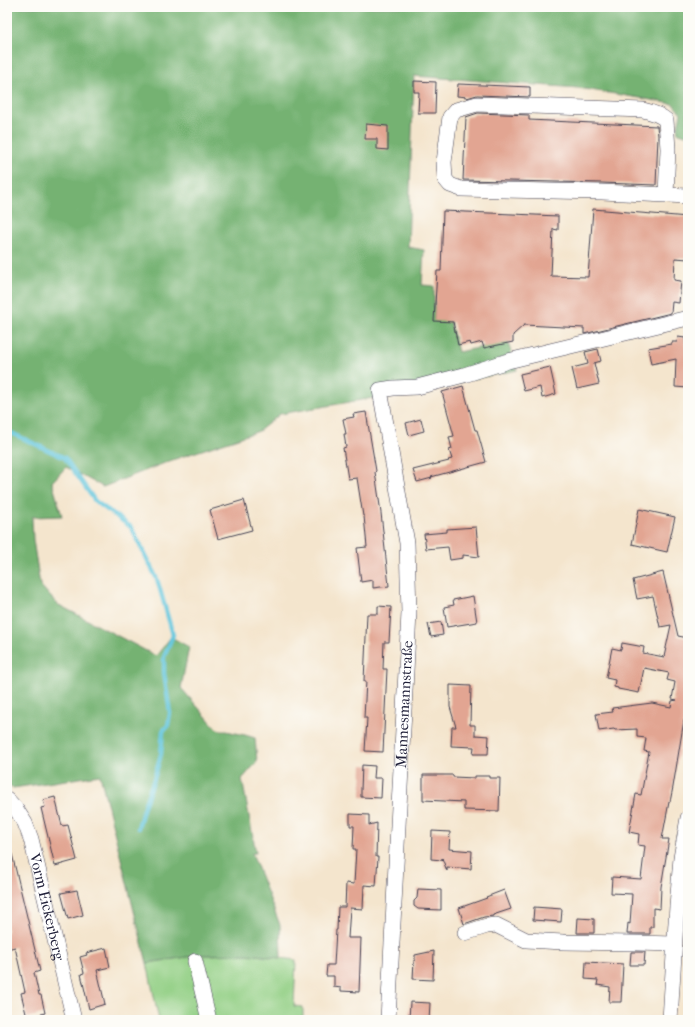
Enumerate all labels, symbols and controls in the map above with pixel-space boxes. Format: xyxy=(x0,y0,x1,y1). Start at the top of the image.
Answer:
street label: Mannesmannstraße xyxy=(392,640,417,769)
street label: Vorm Eickerberg xyxy=(25,851,69,963)

